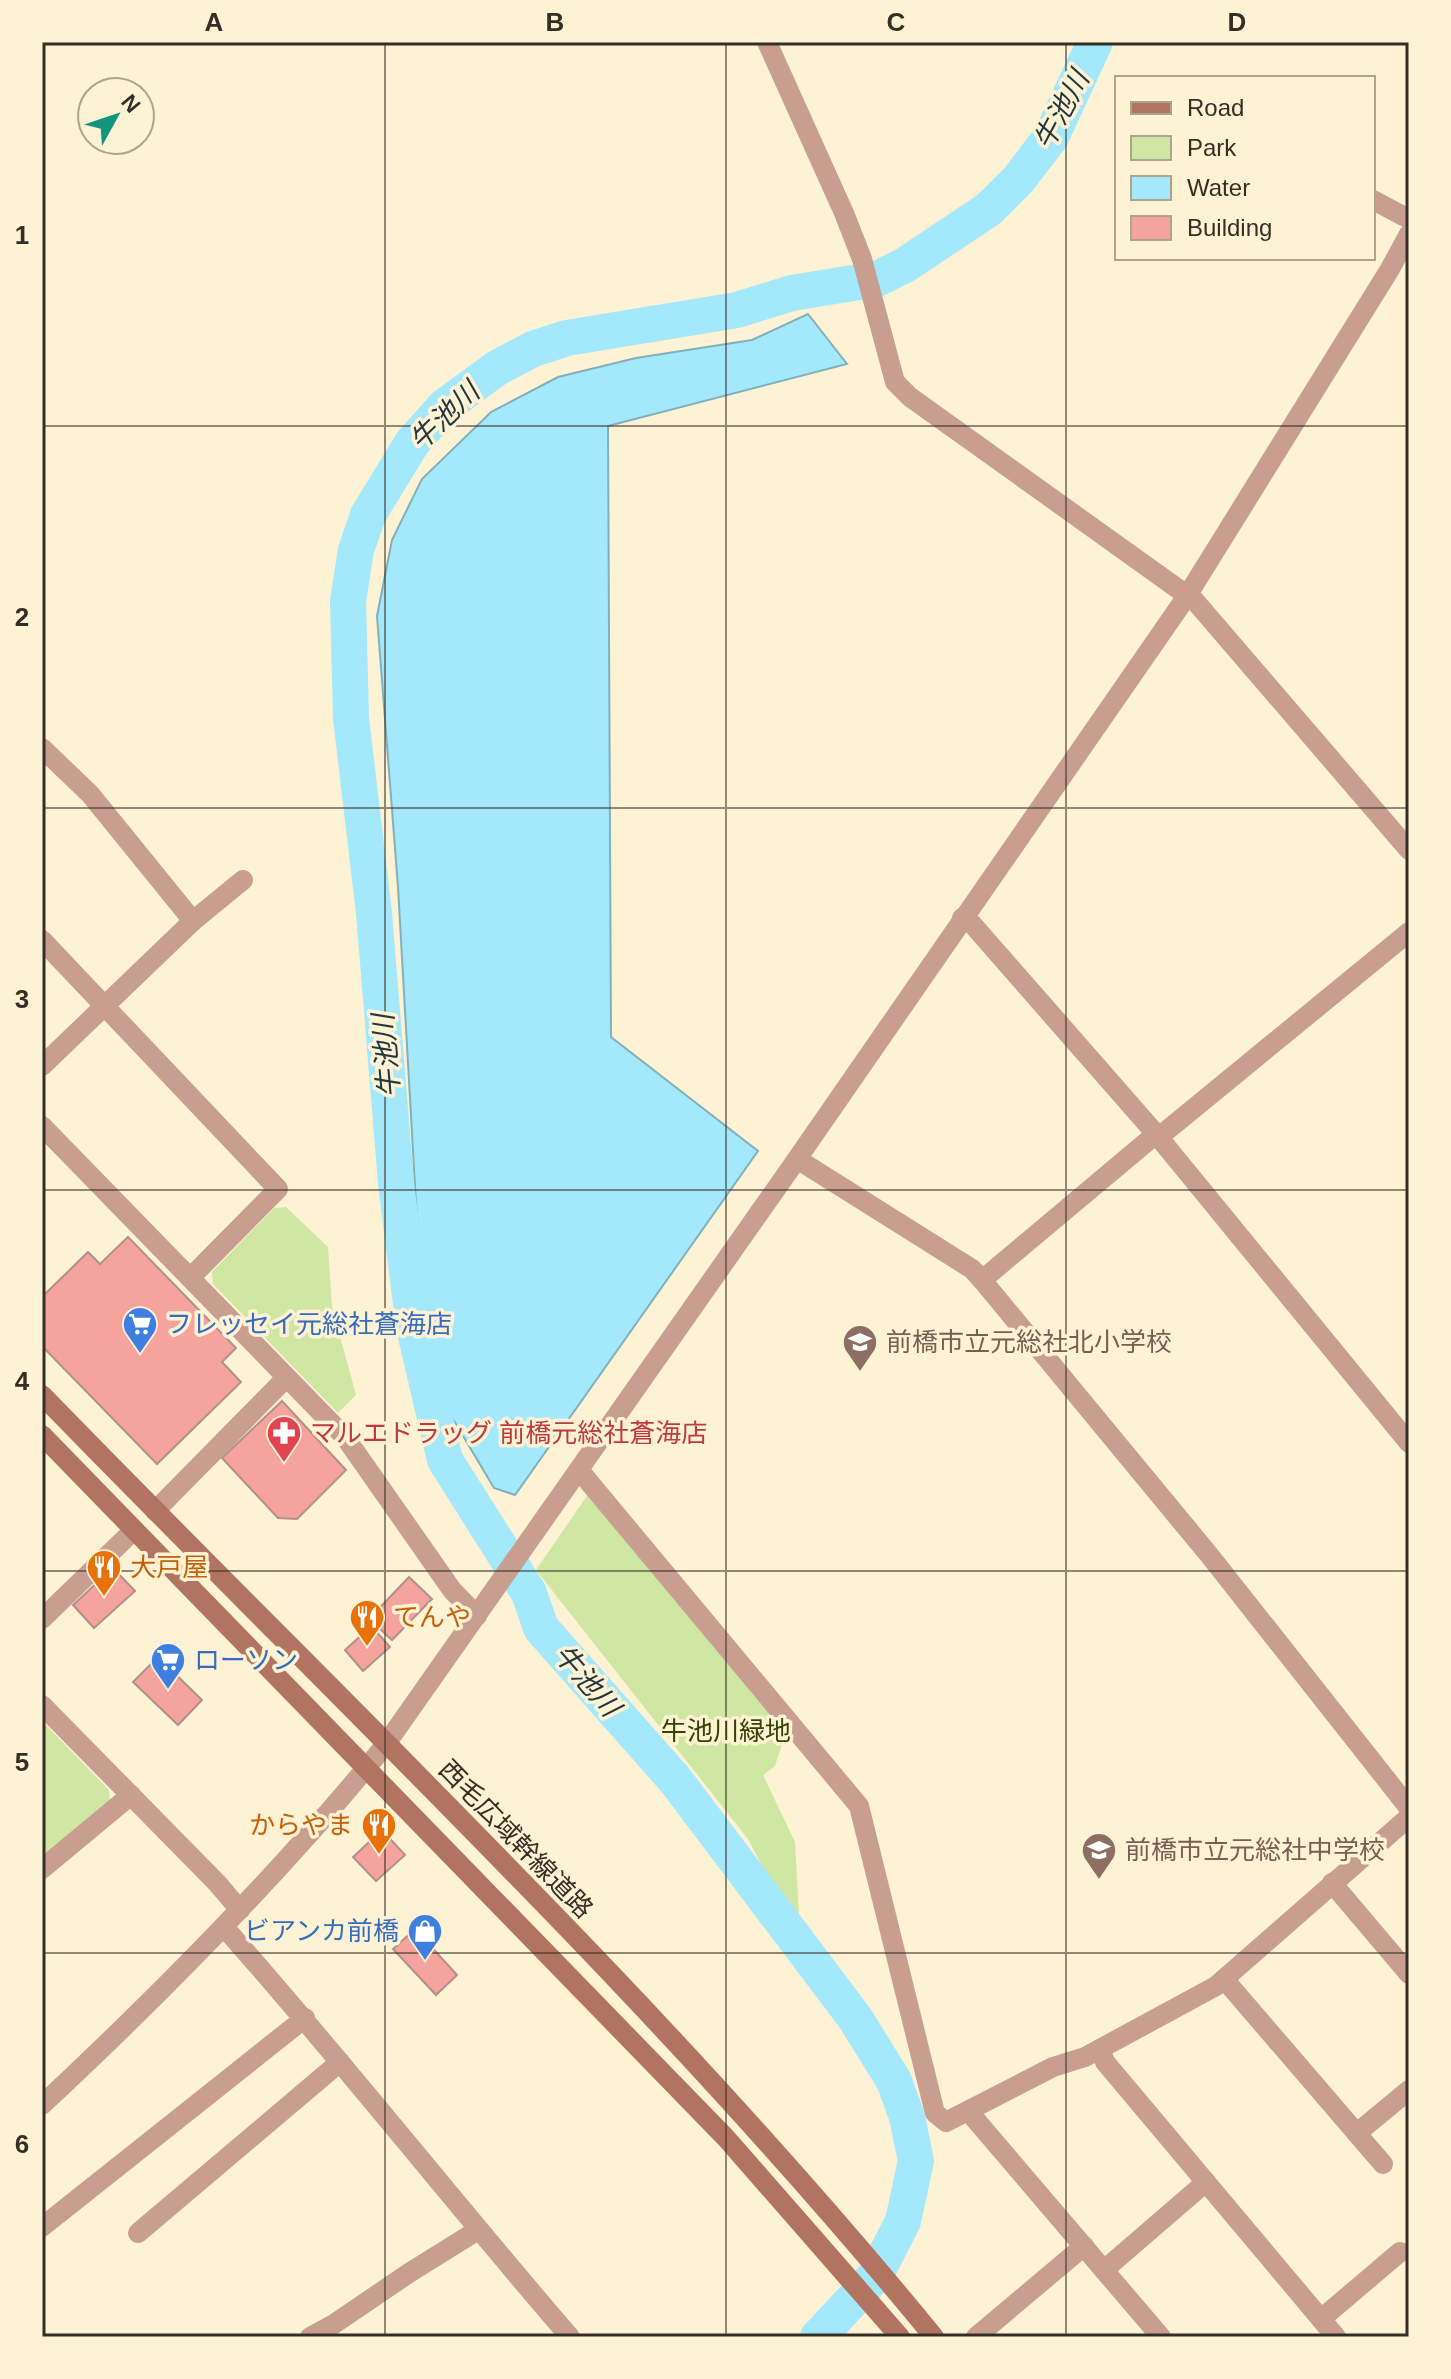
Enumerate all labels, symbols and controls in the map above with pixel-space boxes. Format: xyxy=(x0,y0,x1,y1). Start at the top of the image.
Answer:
text: A xyxy=(205,7,224,37)
text: B xyxy=(546,7,564,37)
text: C xyxy=(887,7,906,37)
text: D xyxy=(1228,7,1246,37)
water label: 牛池川 xyxy=(1028,63,1096,155)
north arrow xyxy=(76,76,156,156)
legend xyxy=(1115,76,1375,260)
text: N xyxy=(116,89,146,118)
text: Road xyxy=(1187,94,1244,121)
text: Park xyxy=(1187,134,1237,161)
text: Water xyxy=(1187,174,1250,201)
text: Building xyxy=(1187,214,1272,241)
text: 1 xyxy=(15,220,29,250)
water label: 牛池川 xyxy=(403,374,487,457)
text: 2 xyxy=(15,602,29,632)
text: 3 xyxy=(15,984,29,1014)
water label: 牛池川 xyxy=(367,1010,406,1099)
supermarket icon: フレッセイ元総社蒼海店 xyxy=(121,1305,159,1355)
place label: フレッセイ元総社蒼海店 xyxy=(166,1309,452,1339)
school or university icon: 前橋市立元総社北小学校 xyxy=(841,1323,879,1373)
place label: 前橋市立元総社北小学校 xyxy=(886,1327,1172,1357)
text: 4 xyxy=(15,1366,30,1396)
pharmacy icon: マルエドラッグ 前橋元総社蒼海店 xyxy=(265,1414,303,1464)
place label: マルエドラッグ 前橋元総社蒼海店 xyxy=(310,1418,707,1448)
restaurant icon: 大戸屋 xyxy=(85,1548,123,1598)
place label: 大戸屋 xyxy=(130,1552,208,1582)
restaurant icon: てんや xyxy=(348,1598,386,1648)
place label: てんや xyxy=(393,1602,471,1632)
water label: 牛池川 xyxy=(547,1638,628,1724)
supermarket icon: ローソン xyxy=(149,1641,187,1691)
place label: ローソン xyxy=(194,1645,298,1675)
park label: 牛池川緑地 xyxy=(661,1716,791,1746)
text: 5 xyxy=(15,1747,29,1777)
street label: 西毛広域幹線道路 xyxy=(433,1754,599,1924)
restaurant icon: からやま xyxy=(360,1806,398,1856)
place label: からやま xyxy=(249,1810,353,1840)
school or university icon: 前橋市立元総社中学校 xyxy=(1080,1831,1118,1881)
place label: 前橋市立元総社中学校 xyxy=(1125,1835,1385,1865)
shop icon: ビアンカ前橋 xyxy=(406,1912,444,1962)
place label: ビアンカ前橋 xyxy=(244,1916,399,1946)
text: 6 xyxy=(15,2129,29,2159)

